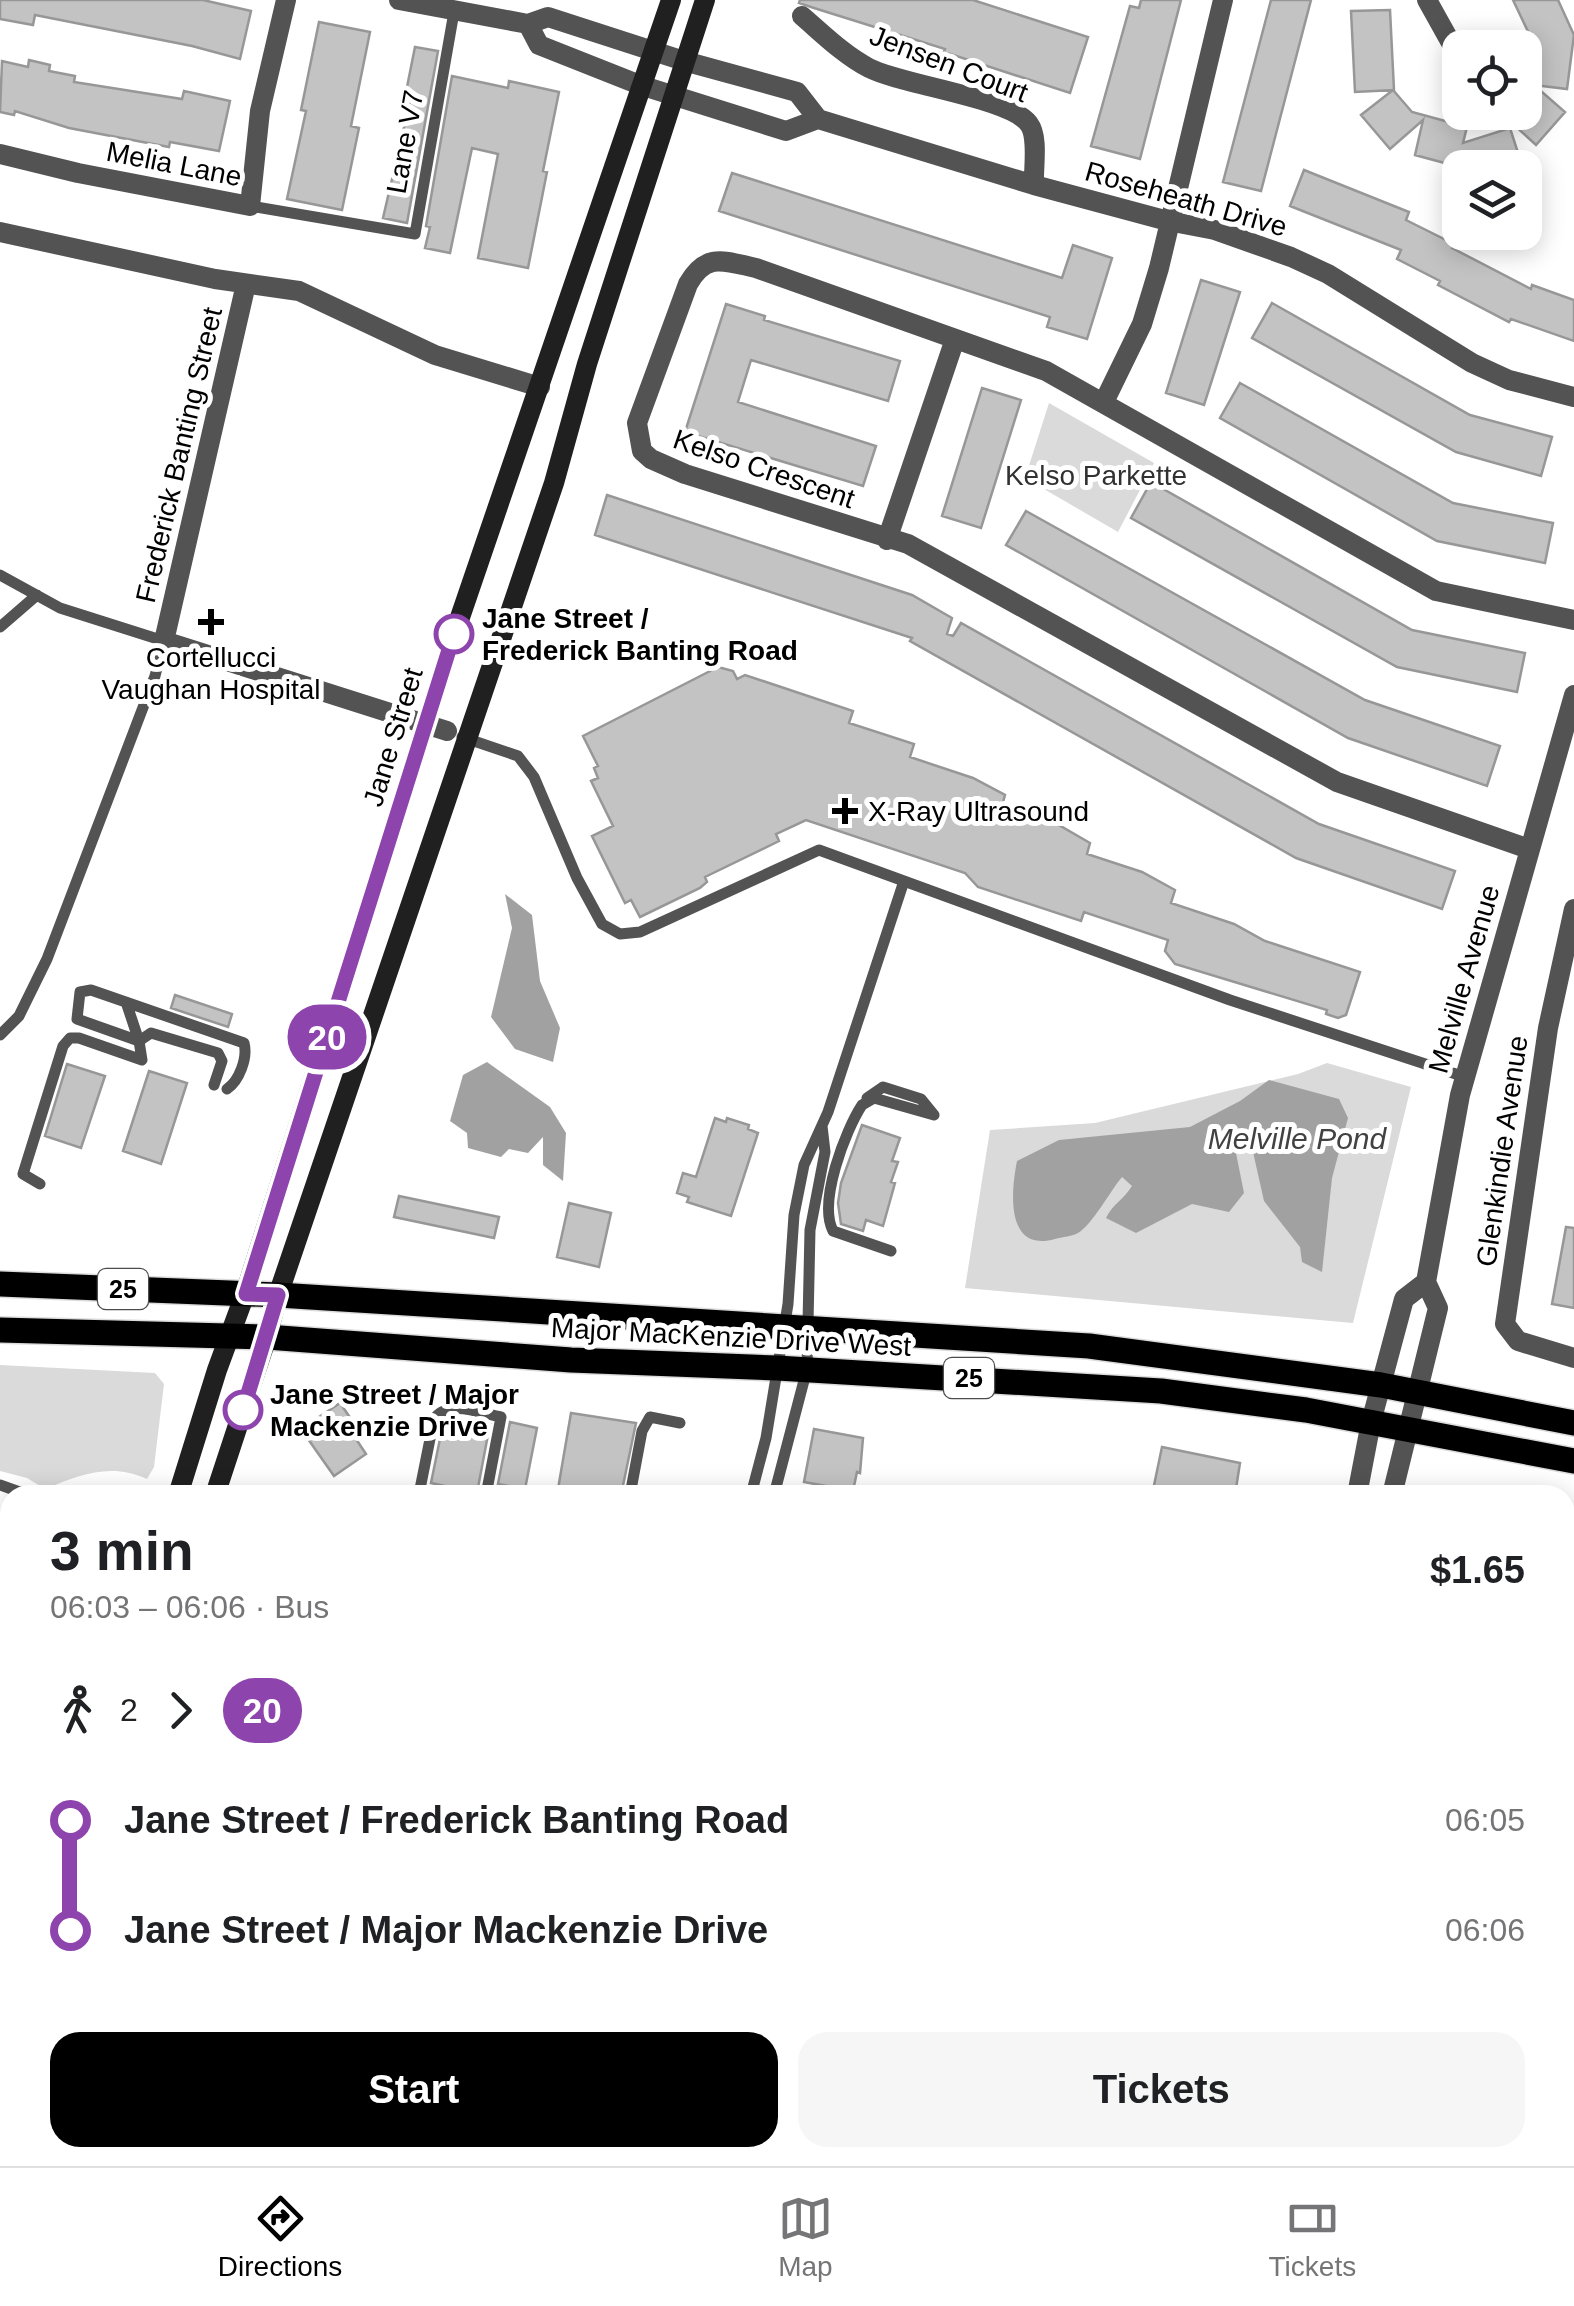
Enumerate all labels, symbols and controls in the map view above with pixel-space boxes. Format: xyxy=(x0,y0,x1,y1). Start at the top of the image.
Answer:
street label: Jensen Court xyxy=(866,20,1032,108)
map controls xyxy=(1442,30,1542,250)
button: locate xyxy=(1442,30,1542,130)
street label: Lane V7 xyxy=(381,88,429,196)
street label: Melia Lane xyxy=(104,136,244,192)
button: layers xyxy=(1442,150,1542,250)
street label: Roseheath Drive xyxy=(1081,155,1291,243)
street label: Frederick Banting Street xyxy=(130,304,228,606)
street label: Kelso Crescent xyxy=(669,423,859,515)
park label: Kelso Parkette xyxy=(1005,460,1187,491)
place label: Jane Street / Frederick Banting Road xyxy=(482,603,798,666)
marker: Cortellucci Vaughan Hospital xyxy=(198,609,224,635)
marker: Jane Street / Frederick Banting Road xyxy=(435,615,473,653)
place label: Cortellucci Vaughan Hospital xyxy=(102,642,320,705)
street label: Jane Street xyxy=(357,664,429,810)
place label: X-Ray Ultrasound xyxy=(868,796,1089,827)
marker: X-Ray Ultrasound xyxy=(832,798,858,824)
street label: Melville Avenue xyxy=(1422,881,1506,1077)
line badge: 20 xyxy=(282,1004,372,1070)
text: 20 xyxy=(308,1018,346,1057)
street label: Glenkindie Avenue xyxy=(1470,1033,1534,1269)
water label: Melville Pond xyxy=(1208,1122,1388,1155)
road number: 25 xyxy=(98,1269,148,1309)
street label: Major MacKenzie Drive West xyxy=(550,1312,912,1362)
road number: 25 xyxy=(944,1358,994,1398)
place label: Jane Street / Major Mackenzie Drive xyxy=(270,1379,519,1442)
marker: Jane Street / Major Mackenzie Drive xyxy=(224,1391,262,1429)
text: 3 min xyxy=(50,1520,194,1582)
text: $1.65 xyxy=(1430,1549,1525,1591)
text: 06:03 – 06:06 · Bus xyxy=(50,1589,329,1625)
icon: walk xyxy=(50,1683,105,1738)
icon: forward xyxy=(153,1683,208,1738)
text: 20 xyxy=(243,1691,282,1730)
text: 2 xyxy=(120,1692,138,1728)
text: Jane Street / Frederick Banting Road xyxy=(124,1799,789,1841)
text: 06:05 xyxy=(1445,1802,1525,1838)
text: Jane Street / Major Mackenzie Drive xyxy=(124,1909,768,1951)
text: 06:06 xyxy=(1445,1912,1525,1948)
button: Start xyxy=(50,2032,778,2147)
button: Tickets xyxy=(798,2032,1525,2147)
tab: Directions xyxy=(218,2191,342,2283)
tab: Map xyxy=(778,2191,833,2283)
tab: Tickets xyxy=(1269,2191,1356,2283)

